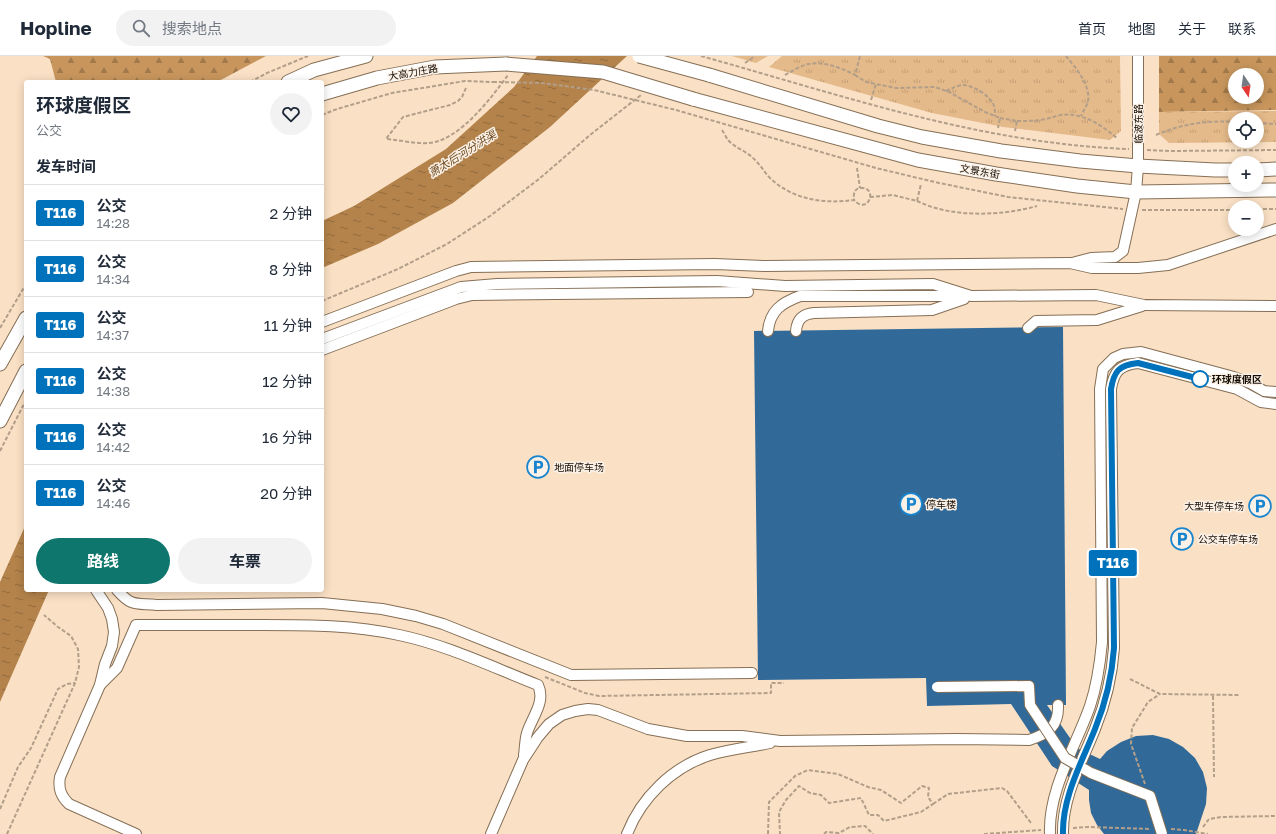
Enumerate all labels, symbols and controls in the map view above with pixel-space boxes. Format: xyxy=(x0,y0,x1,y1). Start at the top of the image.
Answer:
search box xyxy=(116,10,396,46)
text: Hopline xyxy=(20,16,92,39)
icon: search xyxy=(130,17,152,39)
text: 搜索地点 xyxy=(162,19,222,37)
text: 首页 xyxy=(1078,20,1106,37)
text: 地图 xyxy=(1128,20,1156,37)
text: 关于 xyxy=(1178,20,1206,37)
text: 联系 xyxy=(1228,20,1256,37)
street label: 大高力庄路 xyxy=(387,62,439,82)
north arrow xyxy=(1228,68,1264,104)
map controls xyxy=(1228,68,1264,236)
text: 环球度假区 xyxy=(36,93,131,116)
button: heart xyxy=(270,93,312,135)
street label: 临波东路 xyxy=(1132,104,1144,144)
button: locate xyxy=(1228,112,1264,148)
text: 公交 xyxy=(36,122,62,138)
water label: 萧太后河分洪渠 xyxy=(426,126,500,179)
button: + xyxy=(1228,156,1264,192)
text: 发车时间 xyxy=(36,157,96,175)
street label: 文景东街 xyxy=(959,162,1001,180)
text: 公交 xyxy=(96,196,126,214)
button: − xyxy=(1228,200,1264,236)
text: T116 xyxy=(44,204,76,221)
text: 2 分钟 xyxy=(270,204,312,222)
text: 14:28 xyxy=(96,215,130,231)
text: 公交 xyxy=(96,252,126,270)
text: T116 xyxy=(44,260,76,277)
text: 8 分钟 xyxy=(269,260,312,278)
text: 14:34 xyxy=(96,271,130,287)
text: 公交 xyxy=(96,308,126,326)
text: T116 xyxy=(44,316,76,333)
text: 11 分钟 xyxy=(264,316,312,334)
text: 14:37 xyxy=(96,327,129,343)
text: 公交 xyxy=(96,364,126,382)
marker: 环球度假区 xyxy=(1191,370,1209,388)
text: T116 xyxy=(44,372,76,389)
text: 12 分钟 xyxy=(262,372,312,390)
place label: 环球度假区 xyxy=(1212,373,1262,385)
text: 14:38 xyxy=(96,383,130,399)
text: 公交 xyxy=(96,420,126,438)
text: T116 xyxy=(44,428,76,445)
text: 16 分钟 xyxy=(262,428,312,446)
text: 14:42 xyxy=(96,439,130,455)
parking icon: 地面停车场 xyxy=(525,454,551,480)
place label: 地面停车场 xyxy=(554,461,604,473)
text: 公交 xyxy=(96,476,126,494)
text: T116 xyxy=(44,484,76,501)
text: 20 分钟 xyxy=(260,484,312,502)
parking icon: 停车楼 xyxy=(898,491,924,517)
parking icon: 大型车停车场 xyxy=(1247,493,1273,519)
text: 14:46 xyxy=(96,495,130,511)
place label: 停车楼 xyxy=(926,498,956,510)
place label: 大型车停车场 xyxy=(1184,500,1244,512)
parking icon: 公交车停车场 xyxy=(1169,526,1195,552)
place label: 公交车停车场 xyxy=(1198,533,1258,545)
button: 路线 xyxy=(36,538,170,584)
button: 车票 xyxy=(178,538,312,584)
line badge: T116 xyxy=(1085,550,1141,576)
text: T116 xyxy=(1097,554,1129,571)

